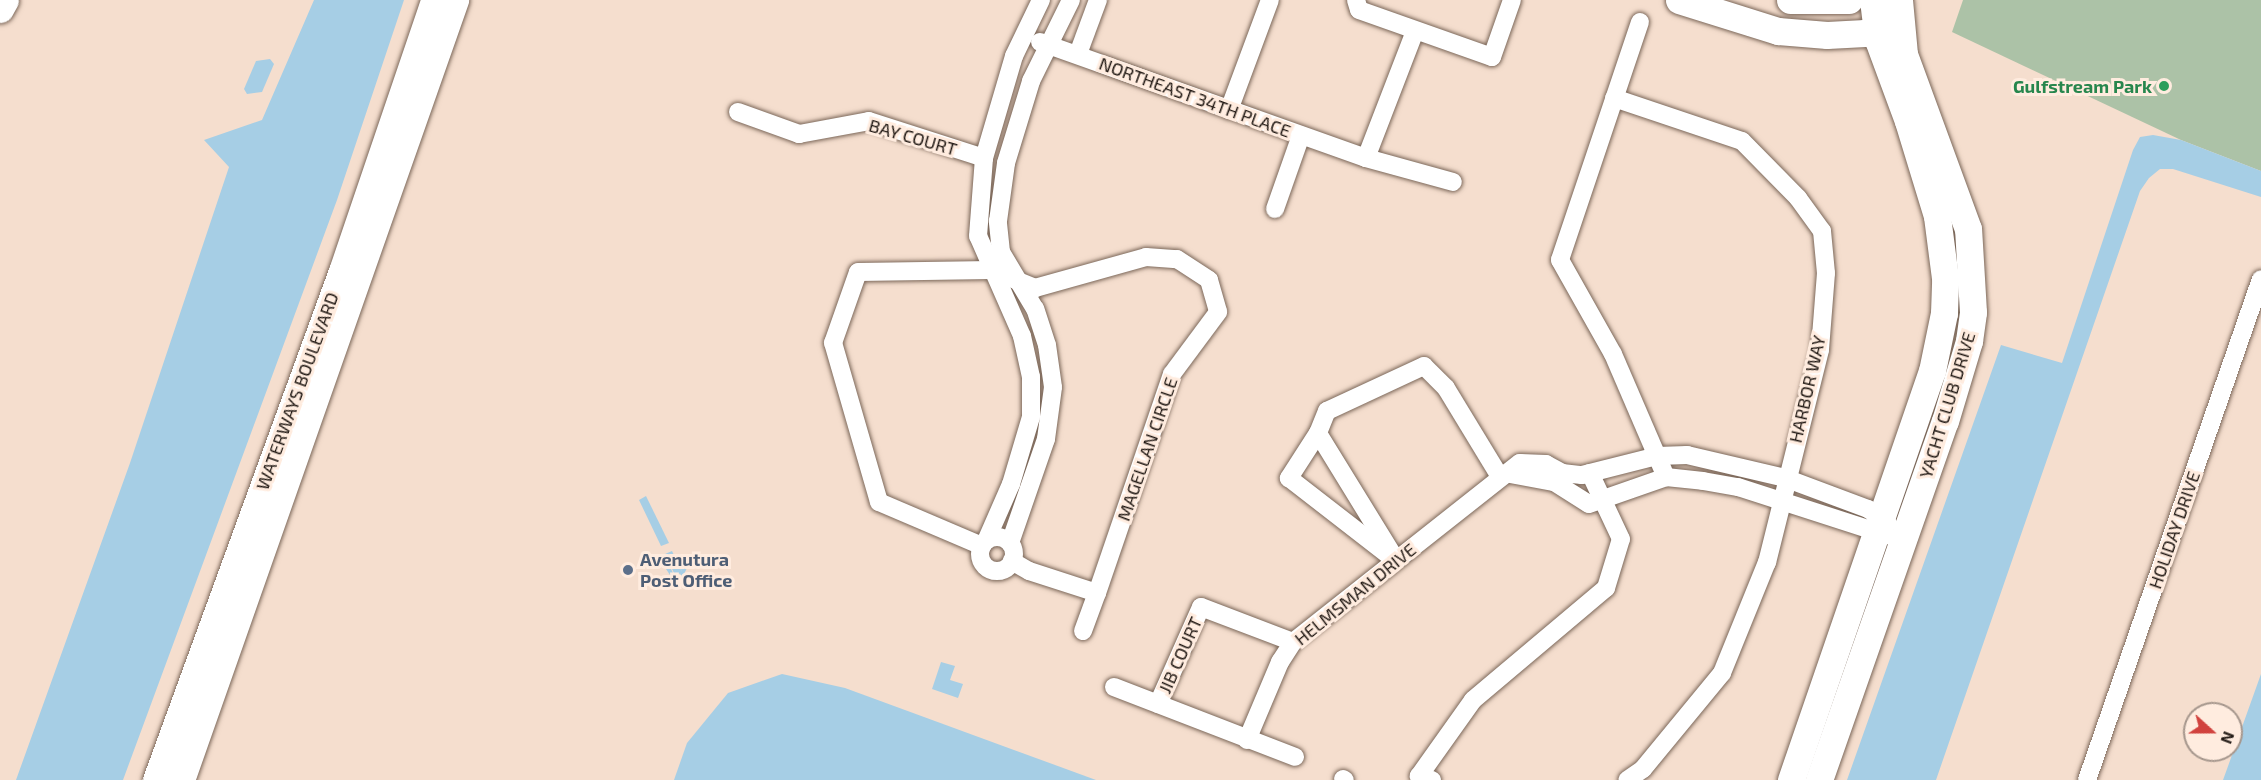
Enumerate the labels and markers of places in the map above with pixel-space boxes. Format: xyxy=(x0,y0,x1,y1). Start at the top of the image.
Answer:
place label: Gulfstream Park xyxy=(2013,75,2152,97)
marker: Gulfstream Park xyxy=(2157,79,2171,93)
place label: Avenutura Post Office xyxy=(640,549,732,592)
marker: Avenutura Post Office xyxy=(621,563,635,577)

